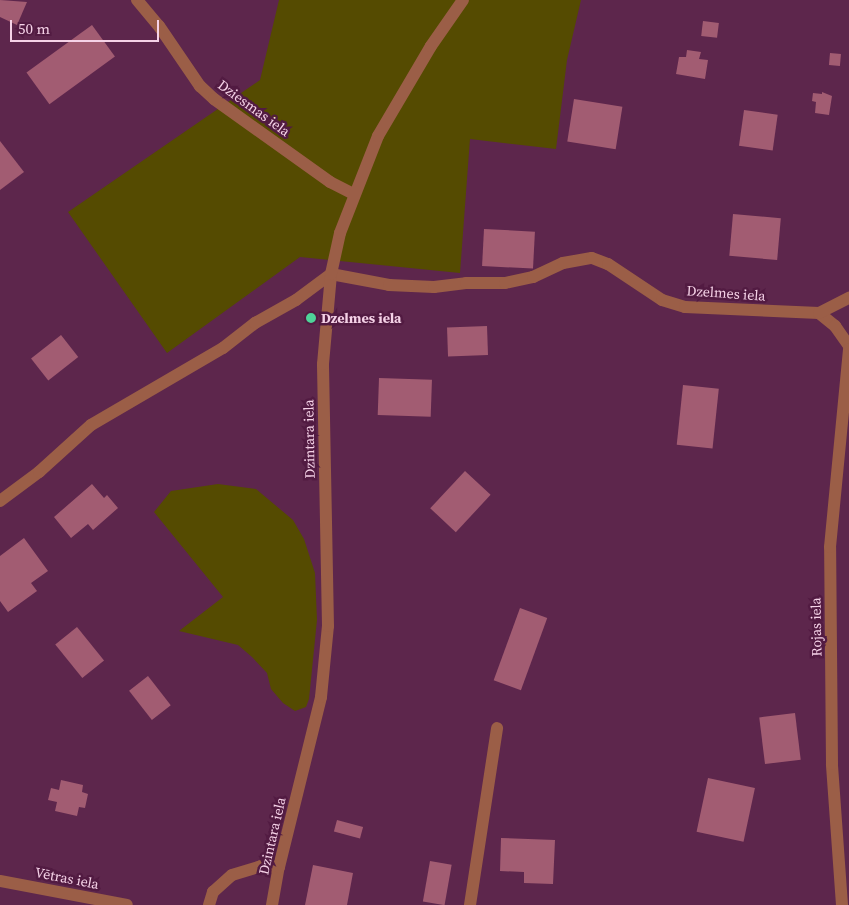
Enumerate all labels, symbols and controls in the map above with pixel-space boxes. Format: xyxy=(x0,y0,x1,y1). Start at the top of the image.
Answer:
scale bar xyxy=(12,10,161,42)
text: 50 m xyxy=(18,18,50,39)
street label: Dziesmas iela xyxy=(215,76,293,140)
street label: Dzelmes iela xyxy=(686,282,766,304)
place label: Dzelmes iela xyxy=(321,310,401,326)
marker: Dzelmes iela xyxy=(305,312,317,324)
street label: Dzintara iela xyxy=(300,399,318,479)
street label: Rojas iela xyxy=(807,597,825,657)
street label: Dzintara iela xyxy=(255,796,289,876)
street label: Vētras iela xyxy=(34,864,100,892)

